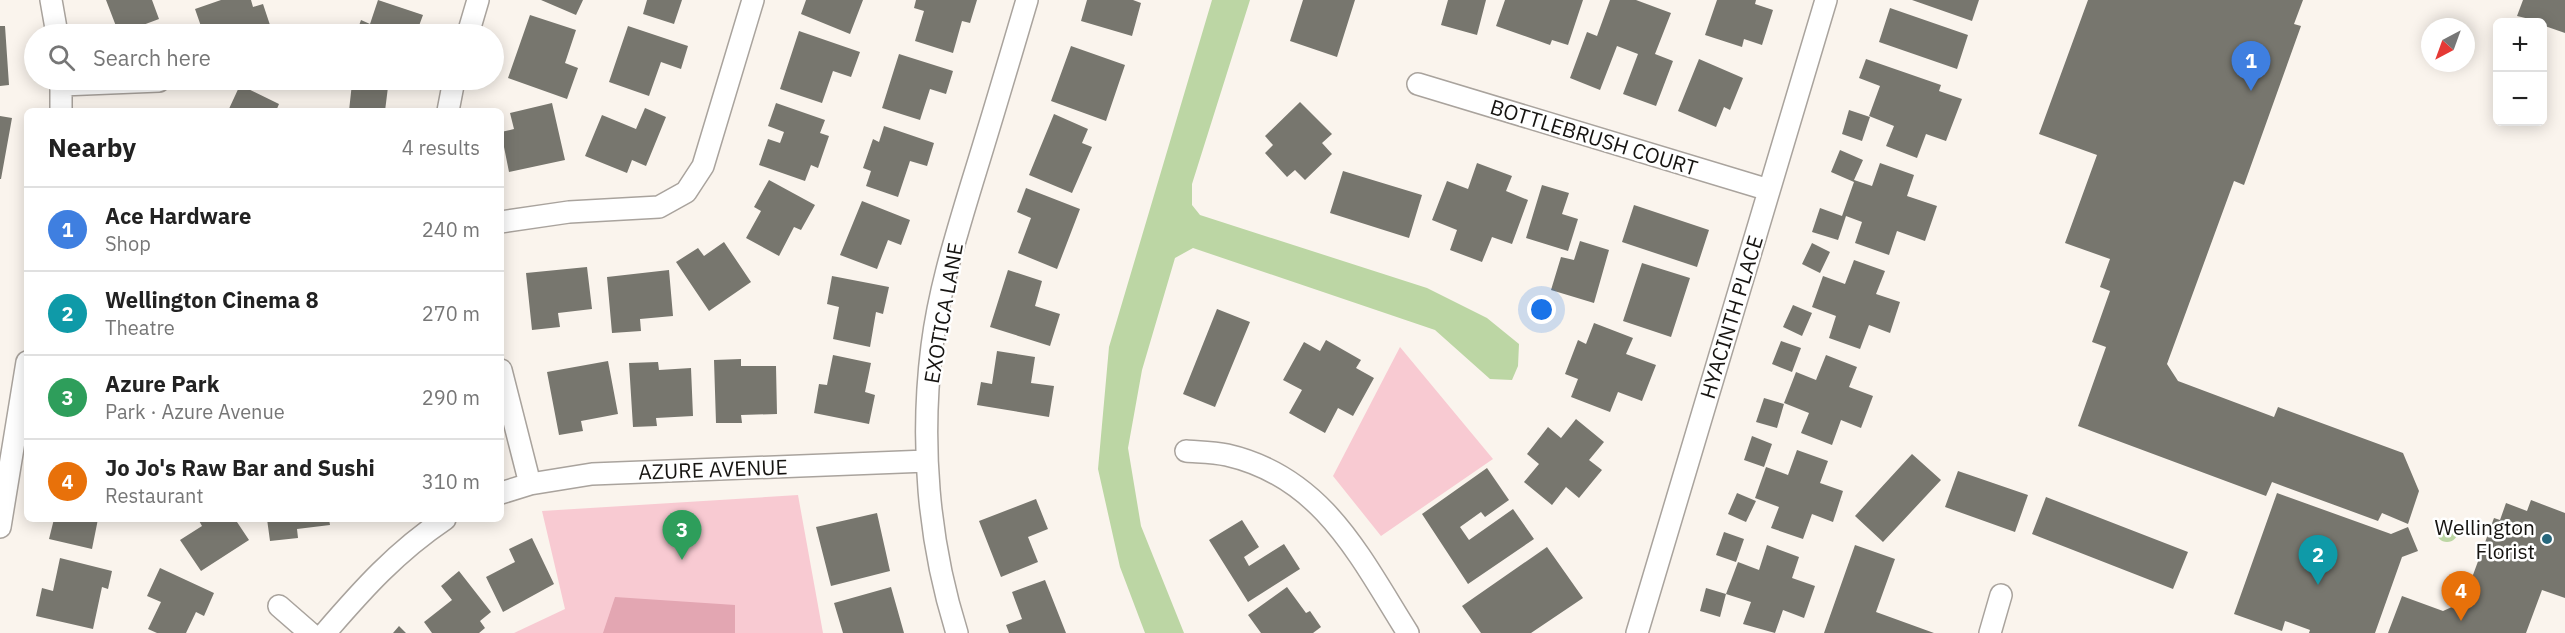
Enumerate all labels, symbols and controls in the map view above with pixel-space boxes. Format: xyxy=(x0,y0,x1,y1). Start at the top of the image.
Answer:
north arrow xyxy=(2421,18,2475,72)
map controls xyxy=(2493,18,2547,126)
button: + xyxy=(2493,18,2547,72)
search box xyxy=(24,24,504,90)
icon: search xyxy=(45,41,78,74)
pin: 1 xyxy=(2232,42,2270,91)
text: Search here xyxy=(93,43,211,72)
button: − xyxy=(2493,72,2547,126)
street label: BOTTLEBRUSH COURT xyxy=(1487,92,1701,182)
text: Nearby xyxy=(48,130,136,164)
text: 4 results xyxy=(402,134,480,161)
text: Ace Hardware xyxy=(105,201,251,230)
text: 1 xyxy=(62,216,74,243)
text: 240 m xyxy=(422,216,480,243)
text: Shop xyxy=(105,230,151,257)
street label: HYACINTH PLACE xyxy=(1693,232,1769,402)
street label: EXOTICA LANE xyxy=(917,240,969,386)
text: Wellington Cinema 8 xyxy=(105,285,319,314)
your location xyxy=(1527,295,1556,324)
text: 2 xyxy=(62,300,74,327)
text: 270 m xyxy=(422,300,480,327)
text: Theatre xyxy=(105,314,175,341)
text: Azure Park xyxy=(105,369,219,398)
text: 3 xyxy=(62,384,74,411)
text: 290 m xyxy=(422,384,480,411)
text: Park · Azure Avenue xyxy=(105,398,285,425)
street label: AZURE AVENUE xyxy=(638,452,788,486)
text: Jo Jo's Raw Bar and Sushi xyxy=(105,453,375,482)
text: 4 xyxy=(62,468,74,495)
text: 310 m xyxy=(422,468,480,495)
text: Restaurant xyxy=(105,482,203,509)
pin: 3 xyxy=(662,510,702,560)
place label: Wellington Florist xyxy=(2435,513,2535,565)
marker: Wellington Florist xyxy=(2540,532,2554,546)
pin: 2 xyxy=(2298,536,2338,585)
pin: 4 xyxy=(2442,572,2480,621)

